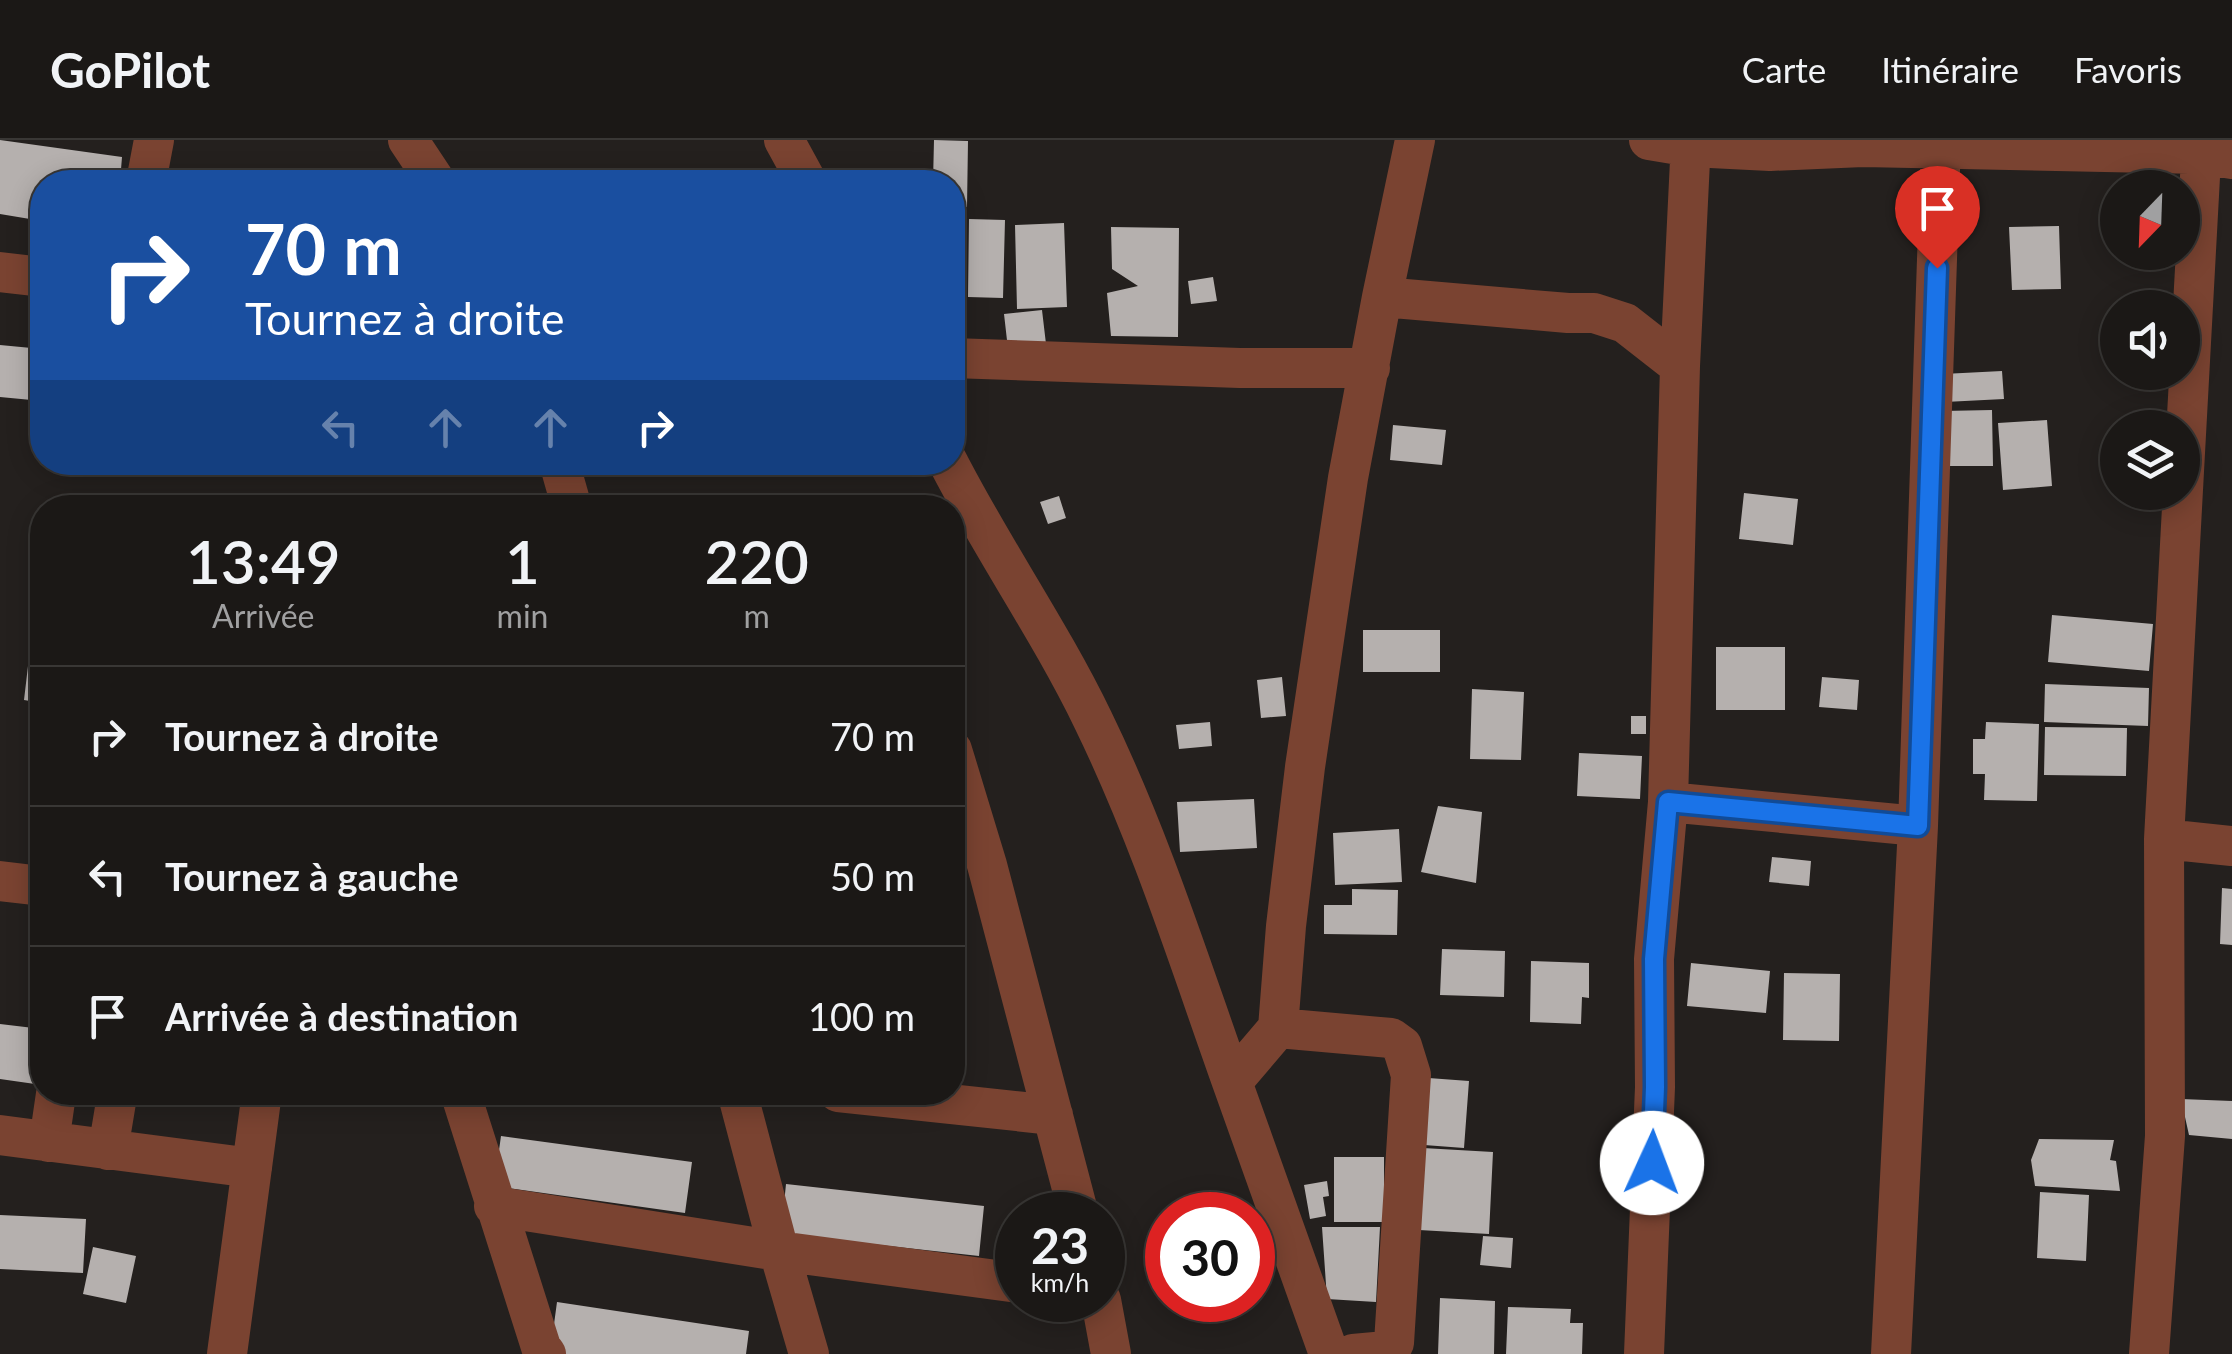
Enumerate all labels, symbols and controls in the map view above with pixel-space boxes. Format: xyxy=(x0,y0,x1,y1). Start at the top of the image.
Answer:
text: GoPilot xyxy=(50,41,210,98)
text: Carte xyxy=(1742,48,1826,90)
text: Itinéraire xyxy=(1881,48,2019,90)
text: Favoris xyxy=(2074,48,2182,90)
pin xyxy=(1895,166,1980,269)
north arrow xyxy=(2100,170,2200,270)
map controls xyxy=(2100,170,2200,510)
icon: arrive xyxy=(1910,181,1965,236)
text: 70 m xyxy=(245,206,402,290)
icon: right xyxy=(80,210,210,340)
button: sound xyxy=(2100,290,2200,390)
text: Tournez à droite xyxy=(245,291,564,345)
icon: left xyxy=(313,400,368,455)
icon: ahead xyxy=(418,400,473,455)
icon: ahead xyxy=(523,400,578,455)
icon: right xyxy=(628,400,683,455)
button: layers xyxy=(2100,410,2200,510)
text: 13:49 xyxy=(186,525,341,597)
text: 1 xyxy=(505,525,540,597)
text: 220 xyxy=(705,525,809,597)
text: Arrivée xyxy=(212,596,315,635)
text: min xyxy=(497,596,548,635)
text: m xyxy=(744,596,770,635)
icon: right xyxy=(80,709,135,764)
text: Tournez à droite xyxy=(165,713,439,759)
text: 70 m xyxy=(830,713,915,759)
icon: left xyxy=(80,849,135,904)
text: Tournez à gauche xyxy=(165,853,458,899)
text: 50 m xyxy=(830,853,915,899)
icon: arrive xyxy=(80,989,135,1044)
text: Arrivée à destination xyxy=(165,993,518,1039)
text: 100 m xyxy=(808,993,915,1039)
position arrow xyxy=(1600,1111,1704,1215)
speed limit sign: 30 xyxy=(1145,1192,1275,1322)
text: 23 xyxy=(1031,1215,1089,1275)
text: km/h xyxy=(1031,1267,1089,1297)

